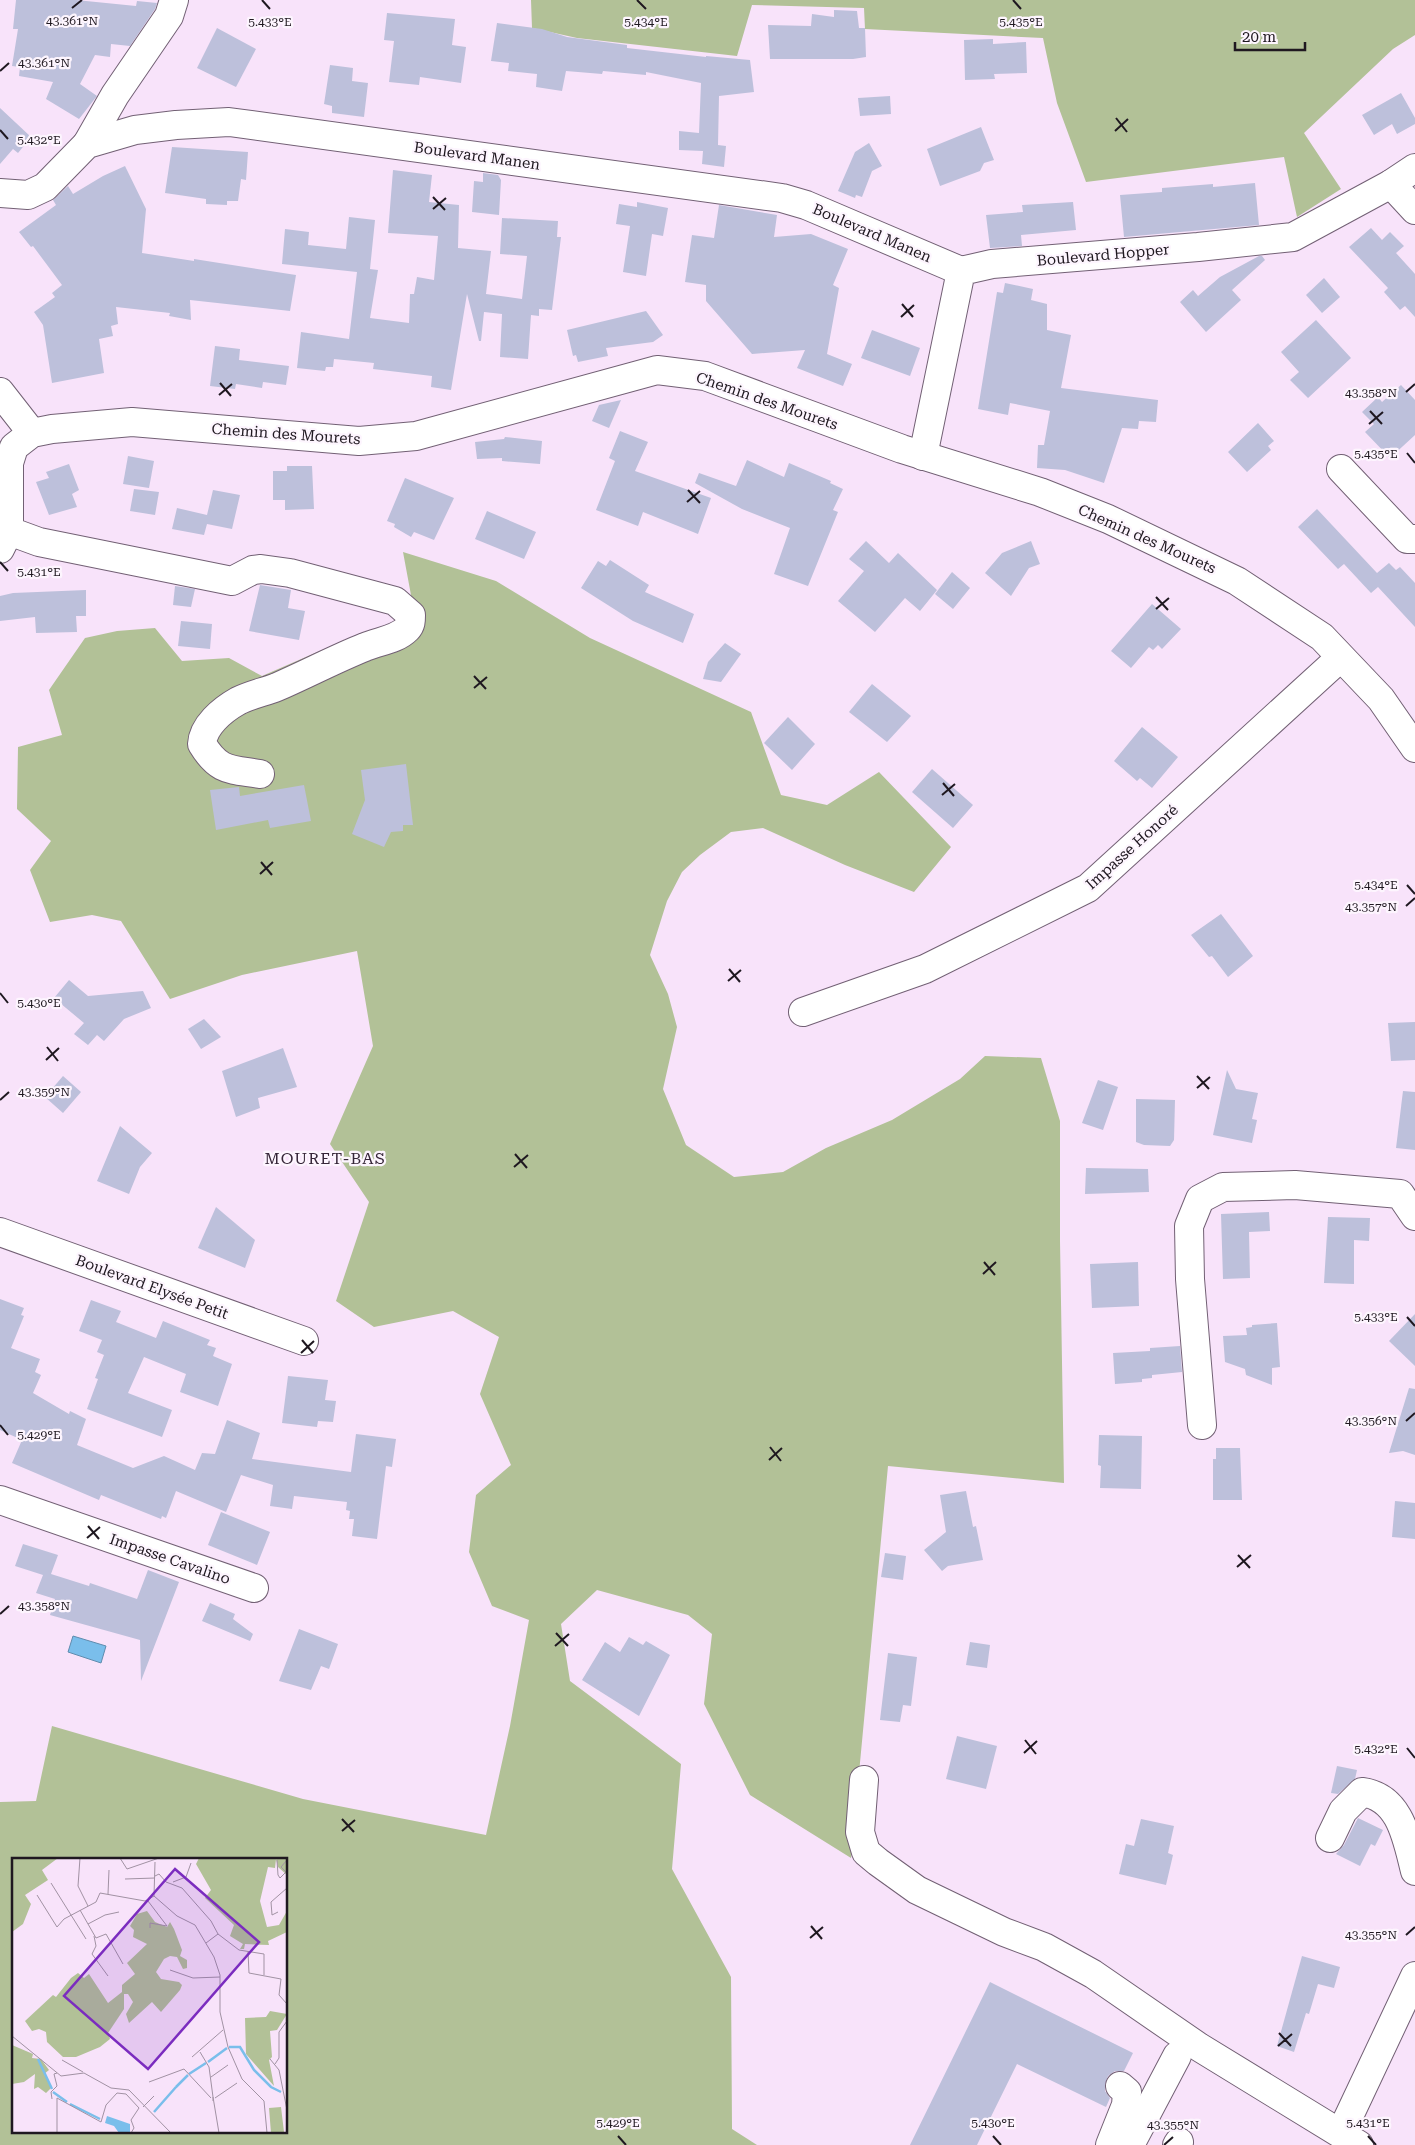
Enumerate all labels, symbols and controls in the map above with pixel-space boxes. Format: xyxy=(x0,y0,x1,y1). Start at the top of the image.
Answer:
text: 43.361°N xyxy=(46,14,98,28)
text: 5.433°E xyxy=(248,15,292,29)
text: 5.434°E xyxy=(624,15,668,29)
text: 5.435°E xyxy=(999,15,1043,29)
scale bar xyxy=(1235,20,1305,52)
text: 20 m xyxy=(1242,28,1277,46)
text: 43.361°N xyxy=(18,56,70,70)
text: 5.432°E xyxy=(17,133,61,147)
street label: Boulevard Manen xyxy=(413,138,542,174)
street label: Boulevard Manen xyxy=(810,200,934,266)
street label: Boulevard Hopper xyxy=(1036,240,1170,270)
street label: Chemin des Mourets xyxy=(694,368,840,434)
text: 43.358°N xyxy=(1345,386,1397,400)
street label: Chemin des Mourets xyxy=(211,420,361,448)
text: 5.435°E xyxy=(1354,447,1398,461)
street label: Chemin des Mourets xyxy=(1075,500,1219,578)
text: 5.431°E xyxy=(17,565,61,579)
street label: Impasse Honoré xyxy=(1082,801,1182,893)
text: 5.434°E xyxy=(1354,878,1398,892)
text: 43.357°N xyxy=(1345,900,1397,914)
text: 5.430°E xyxy=(17,996,61,1010)
text: 43.359°N xyxy=(18,1085,70,1099)
district label: MOURET-BAS xyxy=(264,1149,386,1168)
street label: Boulevard Elysée Petit xyxy=(73,1251,231,1323)
text: 5.433°E xyxy=(1354,1310,1398,1324)
text: 43.356°N xyxy=(1345,1414,1397,1428)
text: 5.429°E xyxy=(17,1428,61,1442)
street label: Impasse Cavalino xyxy=(107,1530,233,1588)
text: 43.358°N xyxy=(18,1599,70,1613)
text: 5.432°E xyxy=(1354,1742,1398,1756)
inset map xyxy=(12,1858,288,2132)
text: 43.355°N xyxy=(1345,1928,1397,1942)
text: 5.429°E xyxy=(596,2116,640,2130)
text: 5.430°E xyxy=(971,2116,1015,2130)
text: 5.431°E xyxy=(1346,2116,1390,2130)
text: 43.355°N xyxy=(1147,2118,1199,2132)

